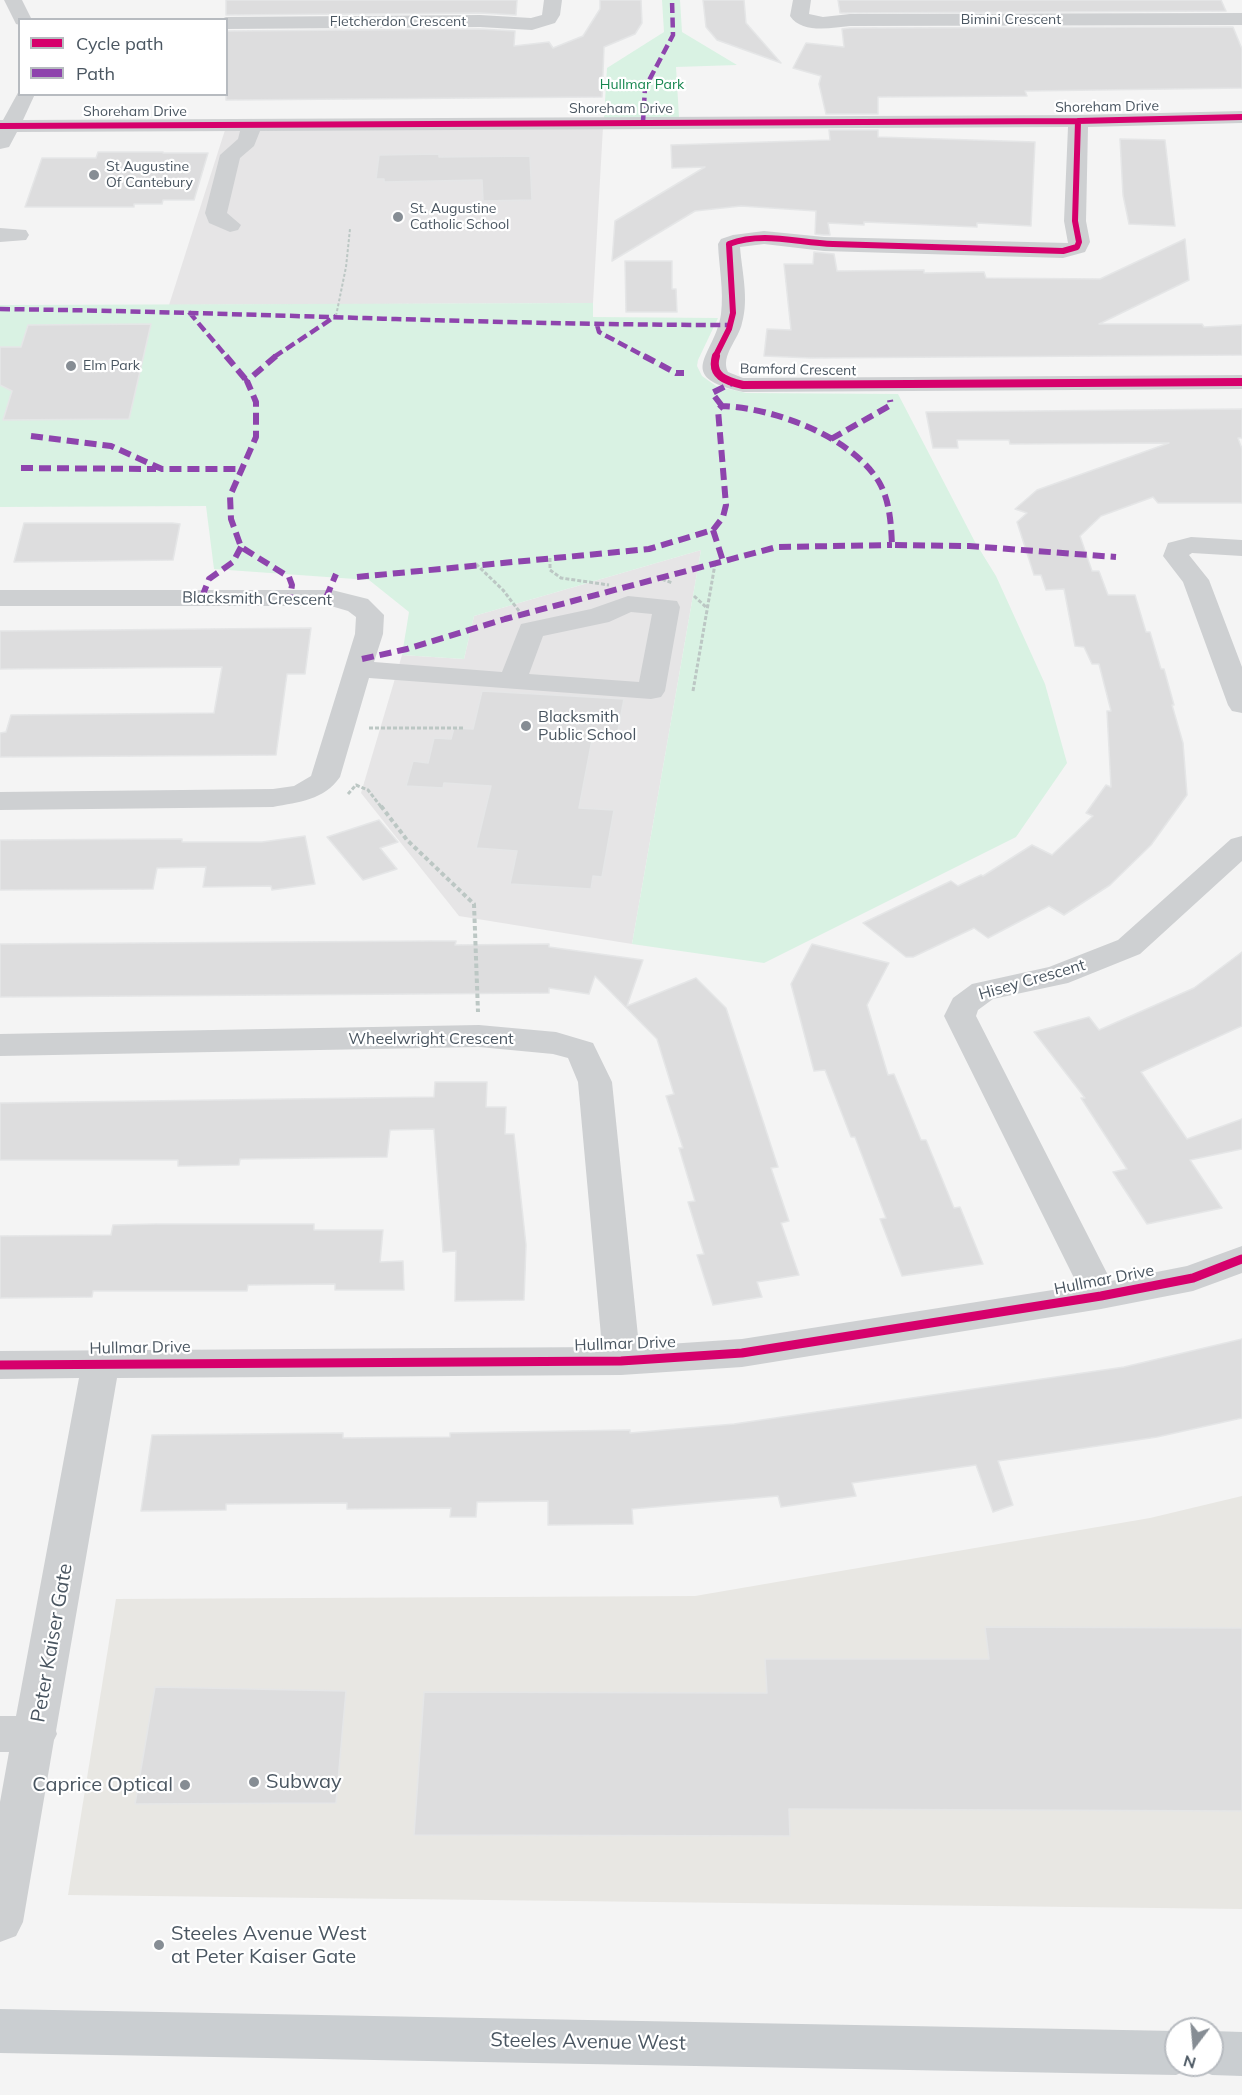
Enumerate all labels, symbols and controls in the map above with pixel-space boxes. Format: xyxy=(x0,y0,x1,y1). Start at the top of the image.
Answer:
street label: Bimini Crescent xyxy=(961,12,1061,28)
street label: Fletcherdon Crescent xyxy=(330,14,466,30)
legend xyxy=(18,18,228,96)
text: Cycle path xyxy=(76,32,163,55)
text: Path xyxy=(76,62,115,85)
park label: Hullmar Park xyxy=(600,77,684,93)
street label: Shoreham Drive xyxy=(1055,98,1159,116)
street label: Shoreham Drive xyxy=(569,101,673,117)
street label: Shoreham Drive xyxy=(83,104,187,120)
place label: St Augustine Of Cantebury xyxy=(106,159,193,192)
marker: St Augustine Of Cantebury xyxy=(87,168,101,182)
place label: St. Augustine Catholic School xyxy=(410,201,509,234)
marker: St. Augustine Catholic School xyxy=(391,210,405,224)
place label: Elm Park xyxy=(83,358,140,374)
marker: Elm Park xyxy=(64,359,78,373)
street label: Bamford Crescent xyxy=(740,361,856,379)
street label: Blacksmith Crescent xyxy=(182,588,332,610)
place label: Blacksmith Public School xyxy=(538,707,636,745)
marker: Blacksmith Public School xyxy=(519,719,533,733)
street label: Hisey Crescent xyxy=(976,956,1088,1004)
street label: Wheelwright Crescent xyxy=(348,1029,514,1049)
street label: Hullmar Drive xyxy=(1052,1261,1156,1299)
street label: Hullmar Drive xyxy=(574,1333,676,1355)
street label: Hullmar Drive xyxy=(89,1338,191,1358)
street label: Peter Kaiser Gate xyxy=(26,1562,78,1724)
place label: Subway xyxy=(266,1770,342,1794)
place label: Caprice Optical xyxy=(32,1773,173,1797)
marker: Subway xyxy=(247,1775,261,1789)
marker: Caprice Optical xyxy=(178,1778,192,1792)
place label: Steeles Avenue West at Peter Kaiser Gate xyxy=(171,1922,367,1969)
marker: Steeles Avenue West at Peter Kaiser Gate xyxy=(152,1938,166,1952)
north arrow xyxy=(1164,2017,1224,2077)
street label: Steeles Avenue West xyxy=(490,2028,686,2056)
text: N xyxy=(1181,2051,1198,2074)

